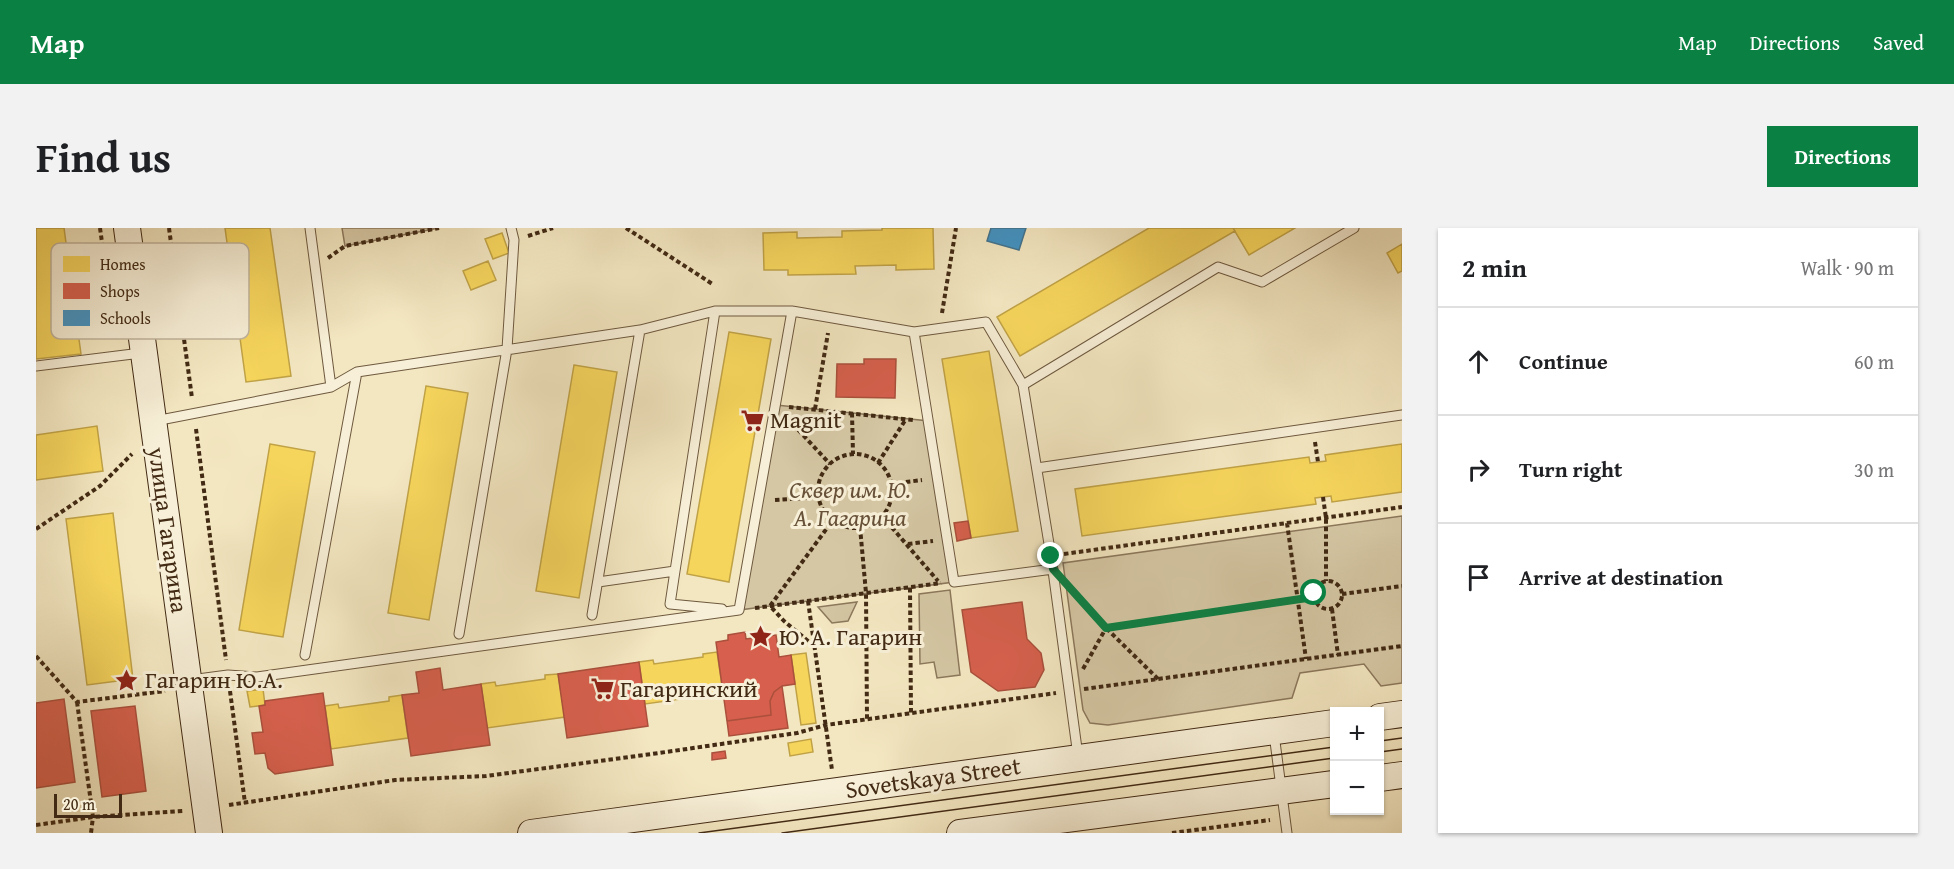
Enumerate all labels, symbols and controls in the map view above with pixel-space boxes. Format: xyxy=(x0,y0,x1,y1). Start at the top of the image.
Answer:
text: Map xyxy=(30,22,84,63)
text: Map xyxy=(1678,27,1717,58)
text: Directions xyxy=(1750,27,1840,58)
text: Saved xyxy=(1873,27,1924,58)
text: Find us xyxy=(36,126,171,187)
button: Directions xyxy=(1767,126,1918,187)
legend xyxy=(51,243,249,339)
text: 2 min xyxy=(1462,248,1527,287)
text: Homes xyxy=(100,252,146,276)
text: Walk · 90 m xyxy=(1800,253,1894,282)
text: Shops xyxy=(100,279,140,303)
text: Schools xyxy=(100,306,151,330)
icon: ahead xyxy=(1462,345,1495,378)
text: Continue xyxy=(1519,345,1608,377)
text: 60 m xyxy=(1854,347,1894,376)
place label: Magnit xyxy=(770,402,842,437)
supermarket icon: Magnit xyxy=(739,407,765,433)
street label: улица Гагарина xyxy=(139,444,198,616)
icon: right xyxy=(1462,453,1495,486)
text: Turn right xyxy=(1519,453,1622,485)
text: 30 m xyxy=(1854,455,1894,484)
park label: Сквер им. Ю. А. Гагарина xyxy=(789,472,911,535)
route end xyxy=(1037,542,1063,568)
icon: arrive xyxy=(1462,561,1495,594)
text: Arrive at destination xyxy=(1519,561,1723,593)
route start xyxy=(1300,579,1326,605)
place label: Ю. А. Гагарин xyxy=(779,619,922,654)
place icon: Ю. А. Гагарин xyxy=(748,624,774,650)
place label: Гагарин Ю.А. xyxy=(145,662,283,697)
place icon: Гагарин Ю.А. xyxy=(114,667,140,693)
place label: Гагаринский xyxy=(620,671,758,706)
supermarket icon: Гагаринский xyxy=(589,676,615,702)
map controls xyxy=(1330,707,1384,815)
button: + xyxy=(1330,707,1384,761)
street label: Sovetskaya Street xyxy=(843,748,1023,807)
button: − xyxy=(1330,761,1384,815)
scale bar xyxy=(54,791,122,818)
text: 20 m xyxy=(63,792,95,816)

